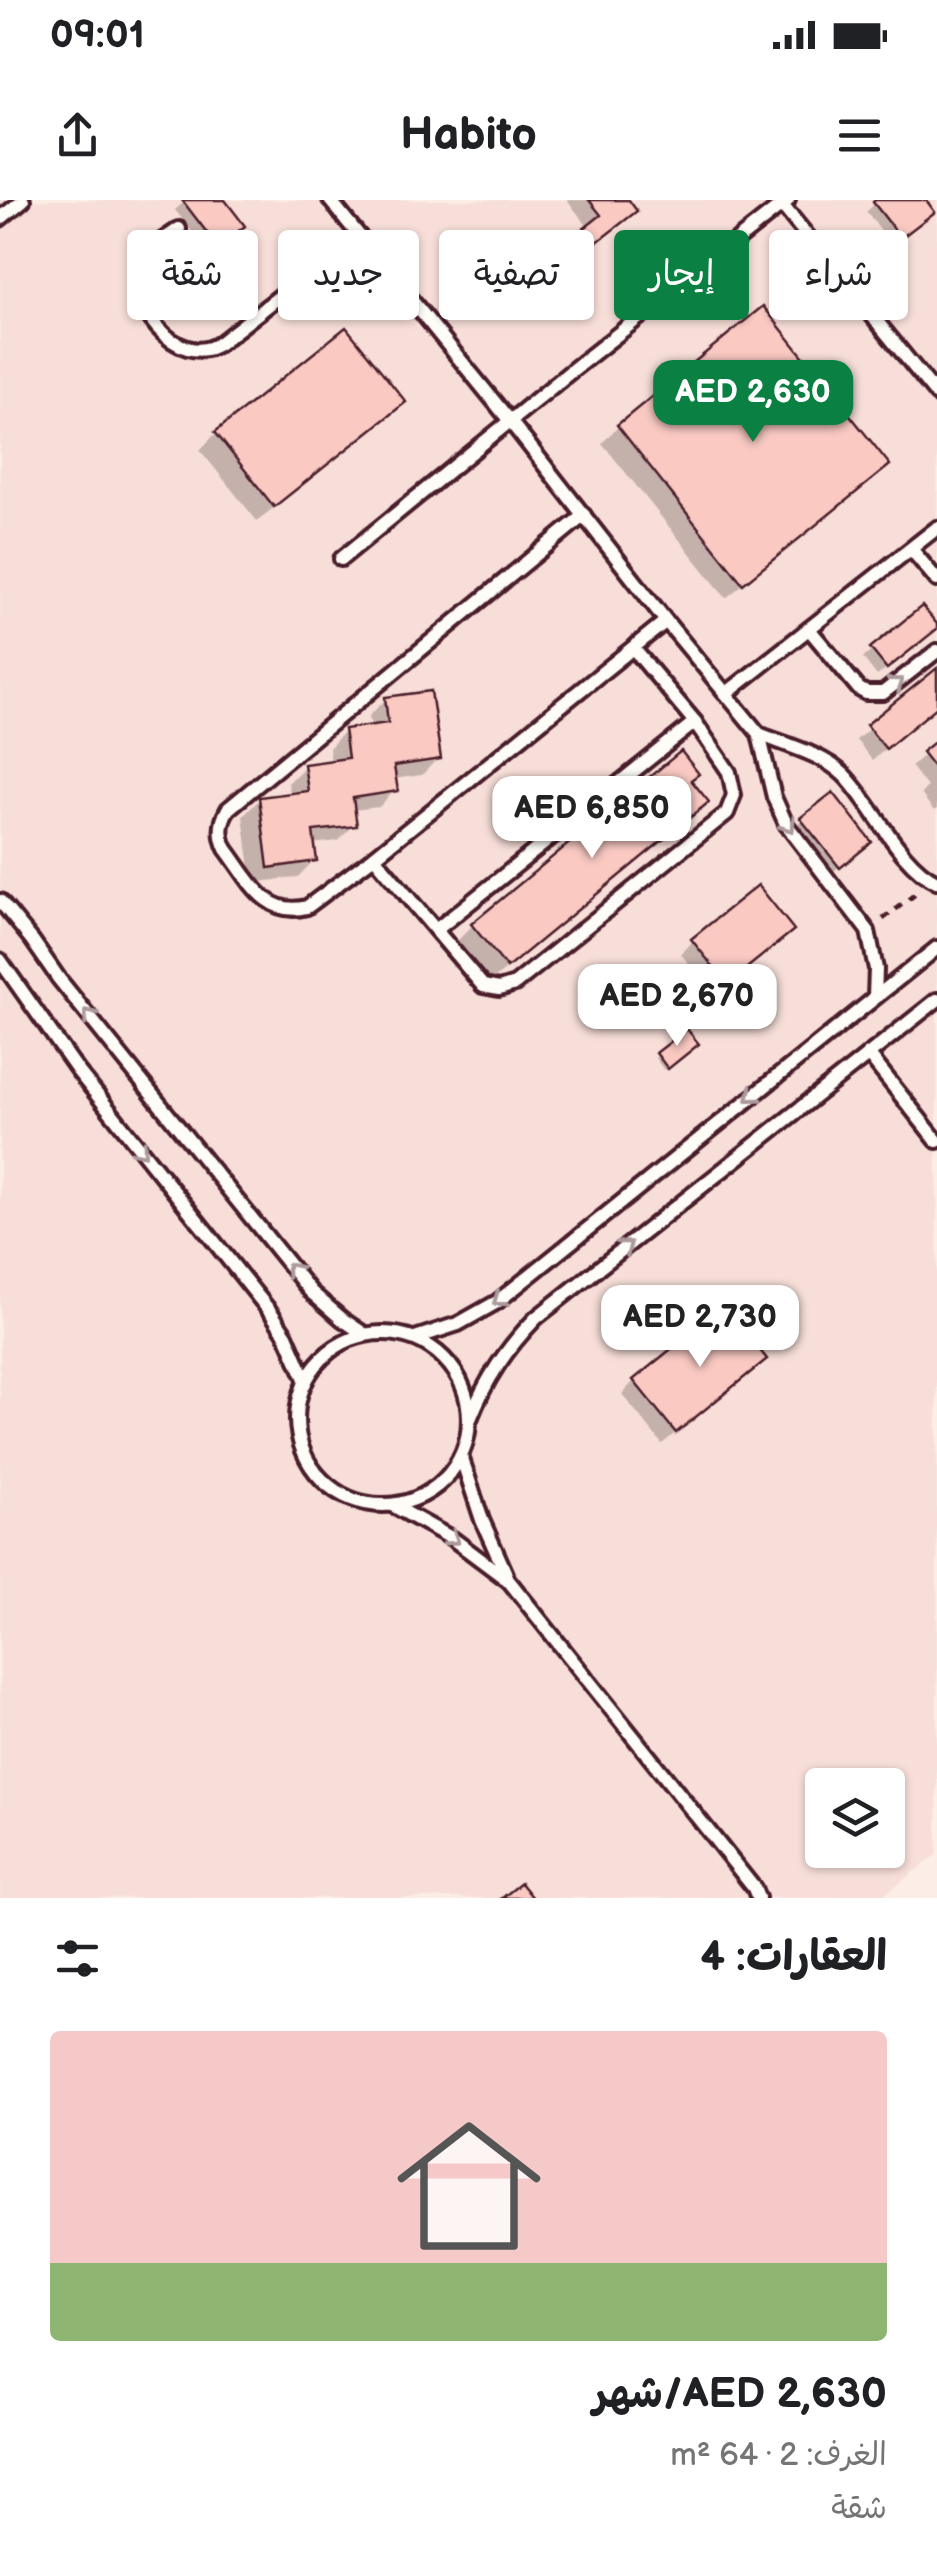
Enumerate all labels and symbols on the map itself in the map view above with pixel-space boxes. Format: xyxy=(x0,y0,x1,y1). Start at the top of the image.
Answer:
pin: AED 2,630 xyxy=(639,360,867,445)
one-way arrow xyxy=(886,677,904,694)
pin: AED 6,850 xyxy=(478,776,706,861)
one-way arrow xyxy=(776,815,795,833)
pin: AED 2,670 xyxy=(563,964,791,1049)
one-way arrow xyxy=(83,1009,101,1027)
one-way arrow xyxy=(745,1084,763,1102)
one-way arrow xyxy=(129,1139,147,1157)
one-way arrow xyxy=(615,1240,633,1258)
one-way arrow xyxy=(286,1262,304,1280)
pin: AED 2,730 xyxy=(586,1285,814,1370)
one-way arrow xyxy=(492,1288,510,1306)
one-way arrow xyxy=(442,1527,460,1546)

